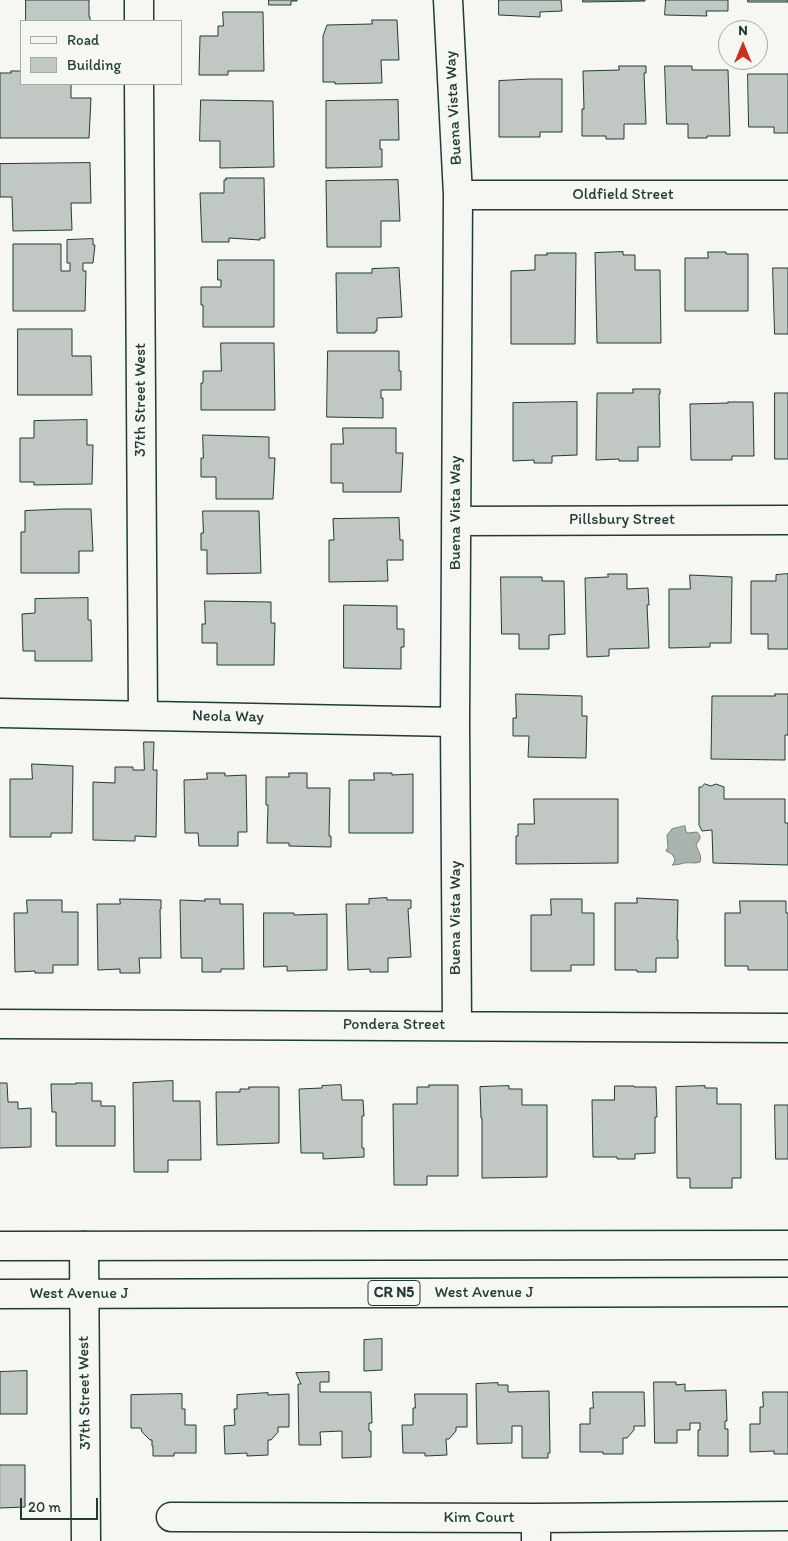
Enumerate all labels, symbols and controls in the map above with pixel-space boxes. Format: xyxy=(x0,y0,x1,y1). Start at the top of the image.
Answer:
legend xyxy=(20,20,182,85)
north arrow xyxy=(718,20,768,70)
text: N xyxy=(738,22,748,39)
text: Road xyxy=(67,31,99,49)
street label: Buena Vista Way xyxy=(441,50,467,166)
text: Building xyxy=(67,56,121,74)
street label: Oldfield Street xyxy=(572,185,674,205)
street label: 37th Street West xyxy=(131,343,151,457)
street label: Buena Vista Way xyxy=(446,456,466,570)
street label: Pillsbury Street xyxy=(569,510,675,530)
street label: Neola Way xyxy=(192,707,264,727)
street label: Buena Vista Way xyxy=(446,861,466,975)
street label: Pondera Street xyxy=(343,1015,445,1035)
road number: CR N5 xyxy=(368,1280,420,1306)
street label: West Avenue J xyxy=(435,1283,533,1303)
street label: West Avenue J xyxy=(30,1284,128,1304)
street label: 37th Street West xyxy=(74,1336,96,1450)
scale bar xyxy=(22,1488,100,1520)
text: 20 m xyxy=(28,1498,61,1516)
street label: Kim Court xyxy=(444,1508,514,1528)

